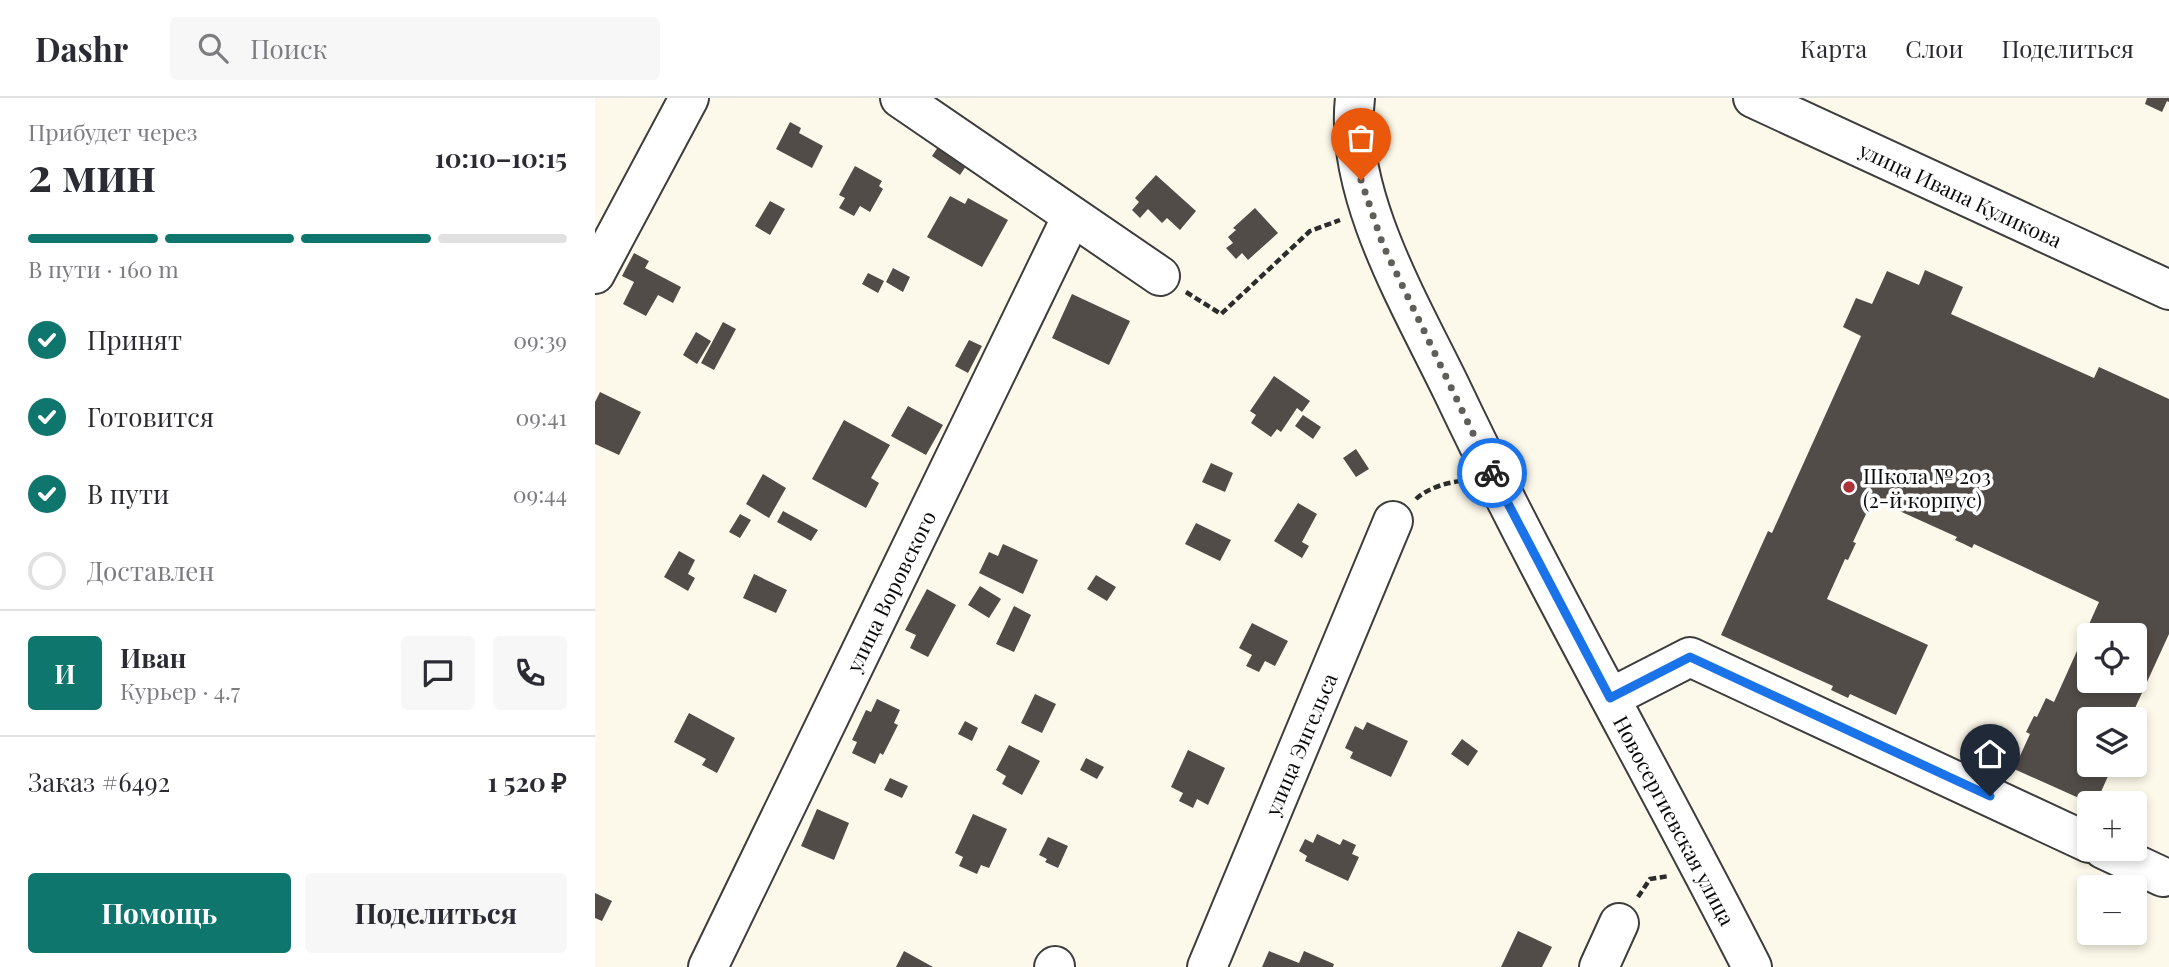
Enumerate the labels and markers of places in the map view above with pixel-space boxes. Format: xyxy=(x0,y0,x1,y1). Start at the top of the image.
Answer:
pin xyxy=(1331,108,1391,180)
place label: Школа № 203 (2-й корпус) xyxy=(1863,461,1991,513)
marker: Школа № 203 (2-й корпус) xyxy=(1841,479,1857,495)
pin xyxy=(1960,724,2020,796)

